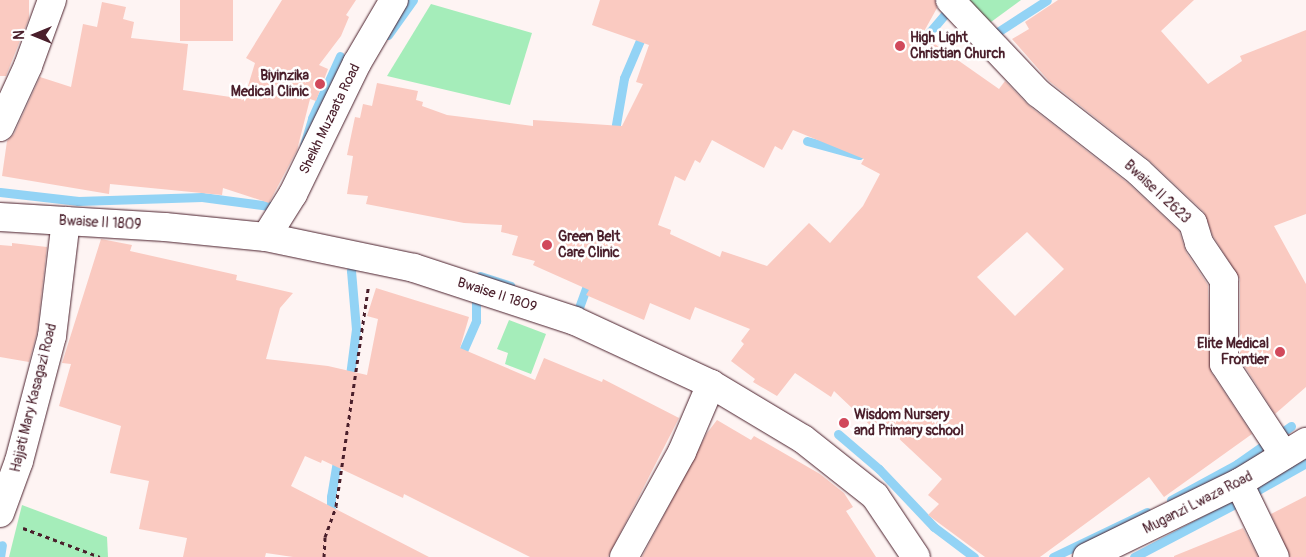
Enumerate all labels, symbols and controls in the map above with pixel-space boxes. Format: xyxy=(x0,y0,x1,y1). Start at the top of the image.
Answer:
north arrow xyxy=(10,10,60,60)
text: N xyxy=(11,30,28,40)
place label: High Light Christian Church xyxy=(910,30,1005,62)
marker: High Light Christian Church xyxy=(894,40,906,52)
street label: Sheikh Muzaata Road xyxy=(296,61,364,177)
place label: Biyinzika Medical Clinic xyxy=(231,68,309,100)
marker: Biyinzika Medical Clinic xyxy=(313,77,327,91)
street label: Bwaise II 2623 xyxy=(1120,157,1194,227)
street label: Bwaise II 1809 xyxy=(58,212,142,234)
place label: Green Belt Care Clinic xyxy=(558,229,620,262)
marker: Green Belt Care Clinic xyxy=(540,238,554,252)
street label: Bwaise II 1809 xyxy=(455,274,539,316)
street label: Hajjati Mary Kasagazi Road xyxy=(7,322,61,474)
place label: Elite Medical Frontier xyxy=(1197,336,1269,368)
marker: Elite Medical Frontier xyxy=(1273,345,1287,359)
place label: Wisdom Nursery and Primary school xyxy=(854,407,964,440)
marker: Wisdom Nursery and Primary school xyxy=(838,417,850,429)
street label: Muganzi Lwaza Road xyxy=(1140,468,1256,538)

